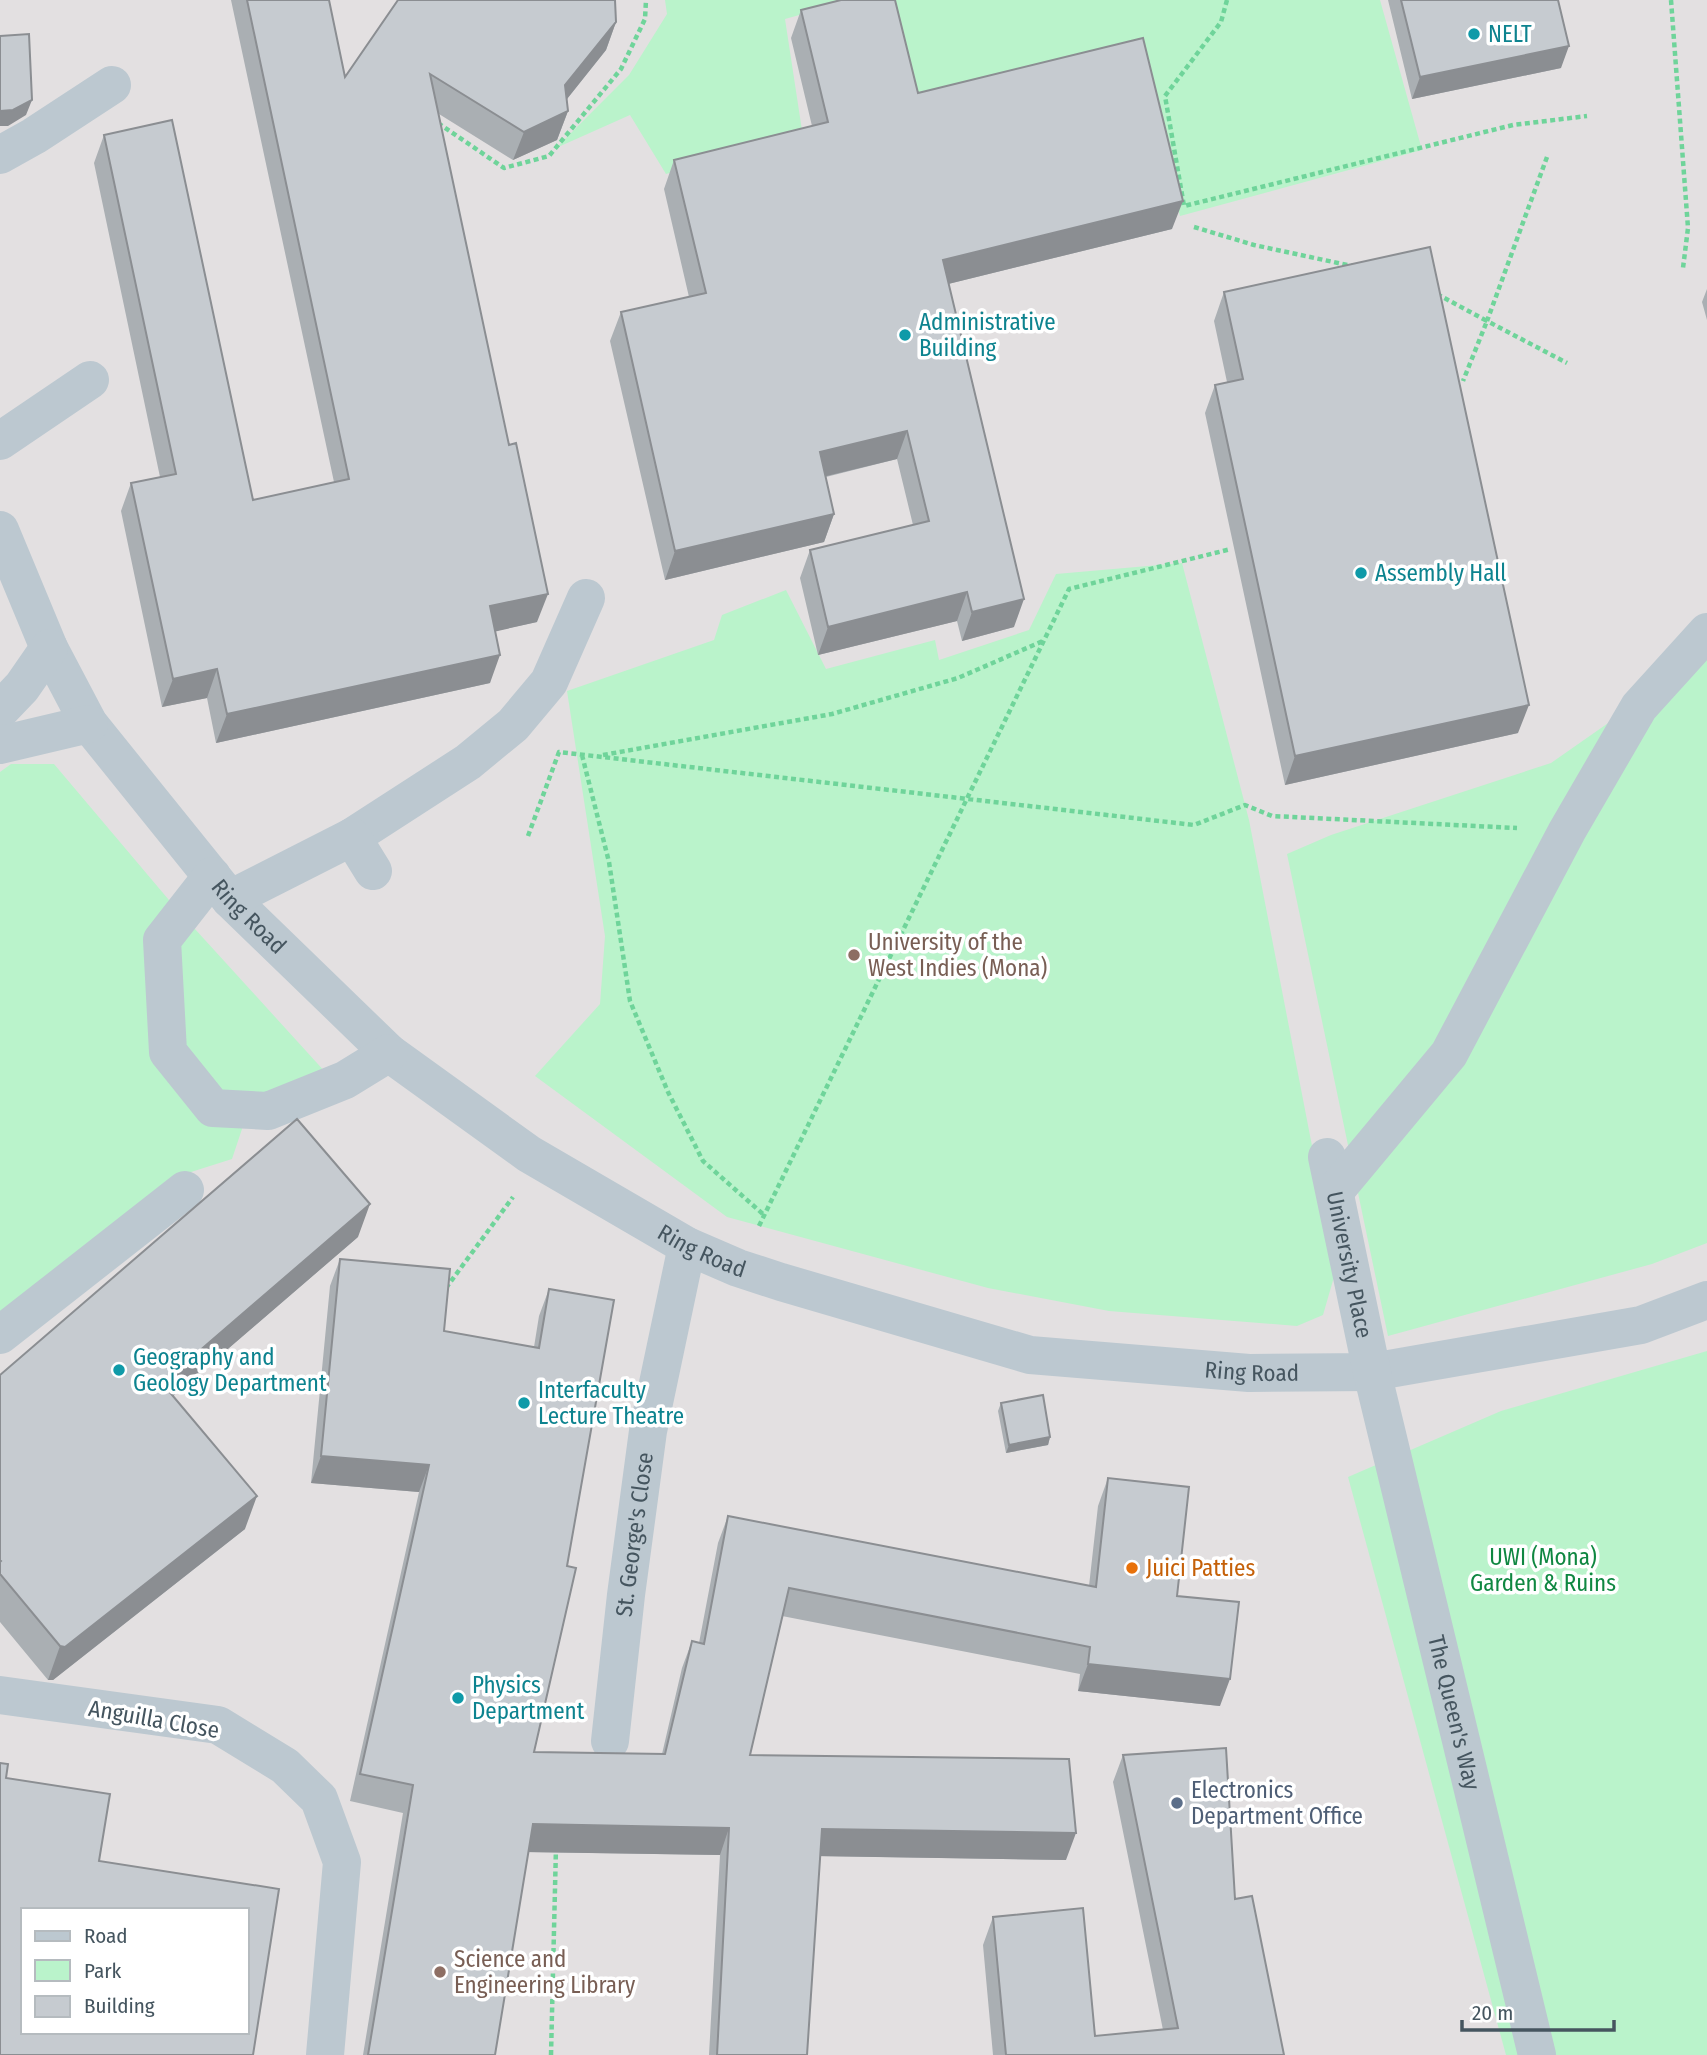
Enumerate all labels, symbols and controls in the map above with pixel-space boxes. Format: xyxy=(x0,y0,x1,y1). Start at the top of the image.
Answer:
place label: NELT xyxy=(1488,20,1532,48)
marker: NELT xyxy=(1466,26,1482,42)
place label: Administrative Building xyxy=(919,308,1056,362)
marker: Administrative Building xyxy=(897,327,913,343)
place label: Assembly Hall xyxy=(1375,559,1506,587)
marker: Assembly Hall xyxy=(1353,565,1369,581)
street label: Ring Road xyxy=(206,873,292,960)
place label: University of the West Indies (Mona) xyxy=(868,928,1047,982)
marker: University of the West Indies (Mona) xyxy=(846,947,862,963)
street label: University Place xyxy=(1321,1189,1379,1341)
street label: Ring Road xyxy=(653,1218,749,1284)
place label: Geography and Geology Department xyxy=(133,1343,327,1397)
street label: Ring Road xyxy=(1204,1355,1299,1387)
marker: Geography and Geology Department xyxy=(111,1362,127,1378)
place label: Interfaculty Lecture Theatre xyxy=(538,1376,684,1430)
marker: Interfaculty Lecture Theatre xyxy=(516,1395,532,1411)
street label: St. George's Close xyxy=(610,1450,659,1618)
park label: UWI (Mona) Garden & Ruins xyxy=(1470,1543,1616,1597)
place label: Juici Patties xyxy=(1146,1554,1255,1582)
marker: Juici Patties xyxy=(1124,1560,1140,1576)
street label: The Queen's Way xyxy=(1422,1632,1487,1793)
place label: Physics Department xyxy=(472,1671,585,1725)
marker: Physics Department xyxy=(450,1690,466,1706)
street label: Anguilla Close xyxy=(87,1694,221,1744)
place label: Electronics Department Office xyxy=(1191,1776,1363,1830)
marker: Electronics Department Office xyxy=(1169,1795,1185,1811)
legend xyxy=(21,1908,248,2034)
text: Road xyxy=(84,1923,128,1949)
place label: Science and Engineering Library xyxy=(454,1945,636,1999)
text: Park xyxy=(84,1958,122,1984)
marker: Science and Engineering Library xyxy=(432,1964,448,1980)
scale bar xyxy=(1462,1988,1614,2032)
text: Building xyxy=(84,1993,155,2019)
text: 20 m xyxy=(1472,2000,1513,2026)

